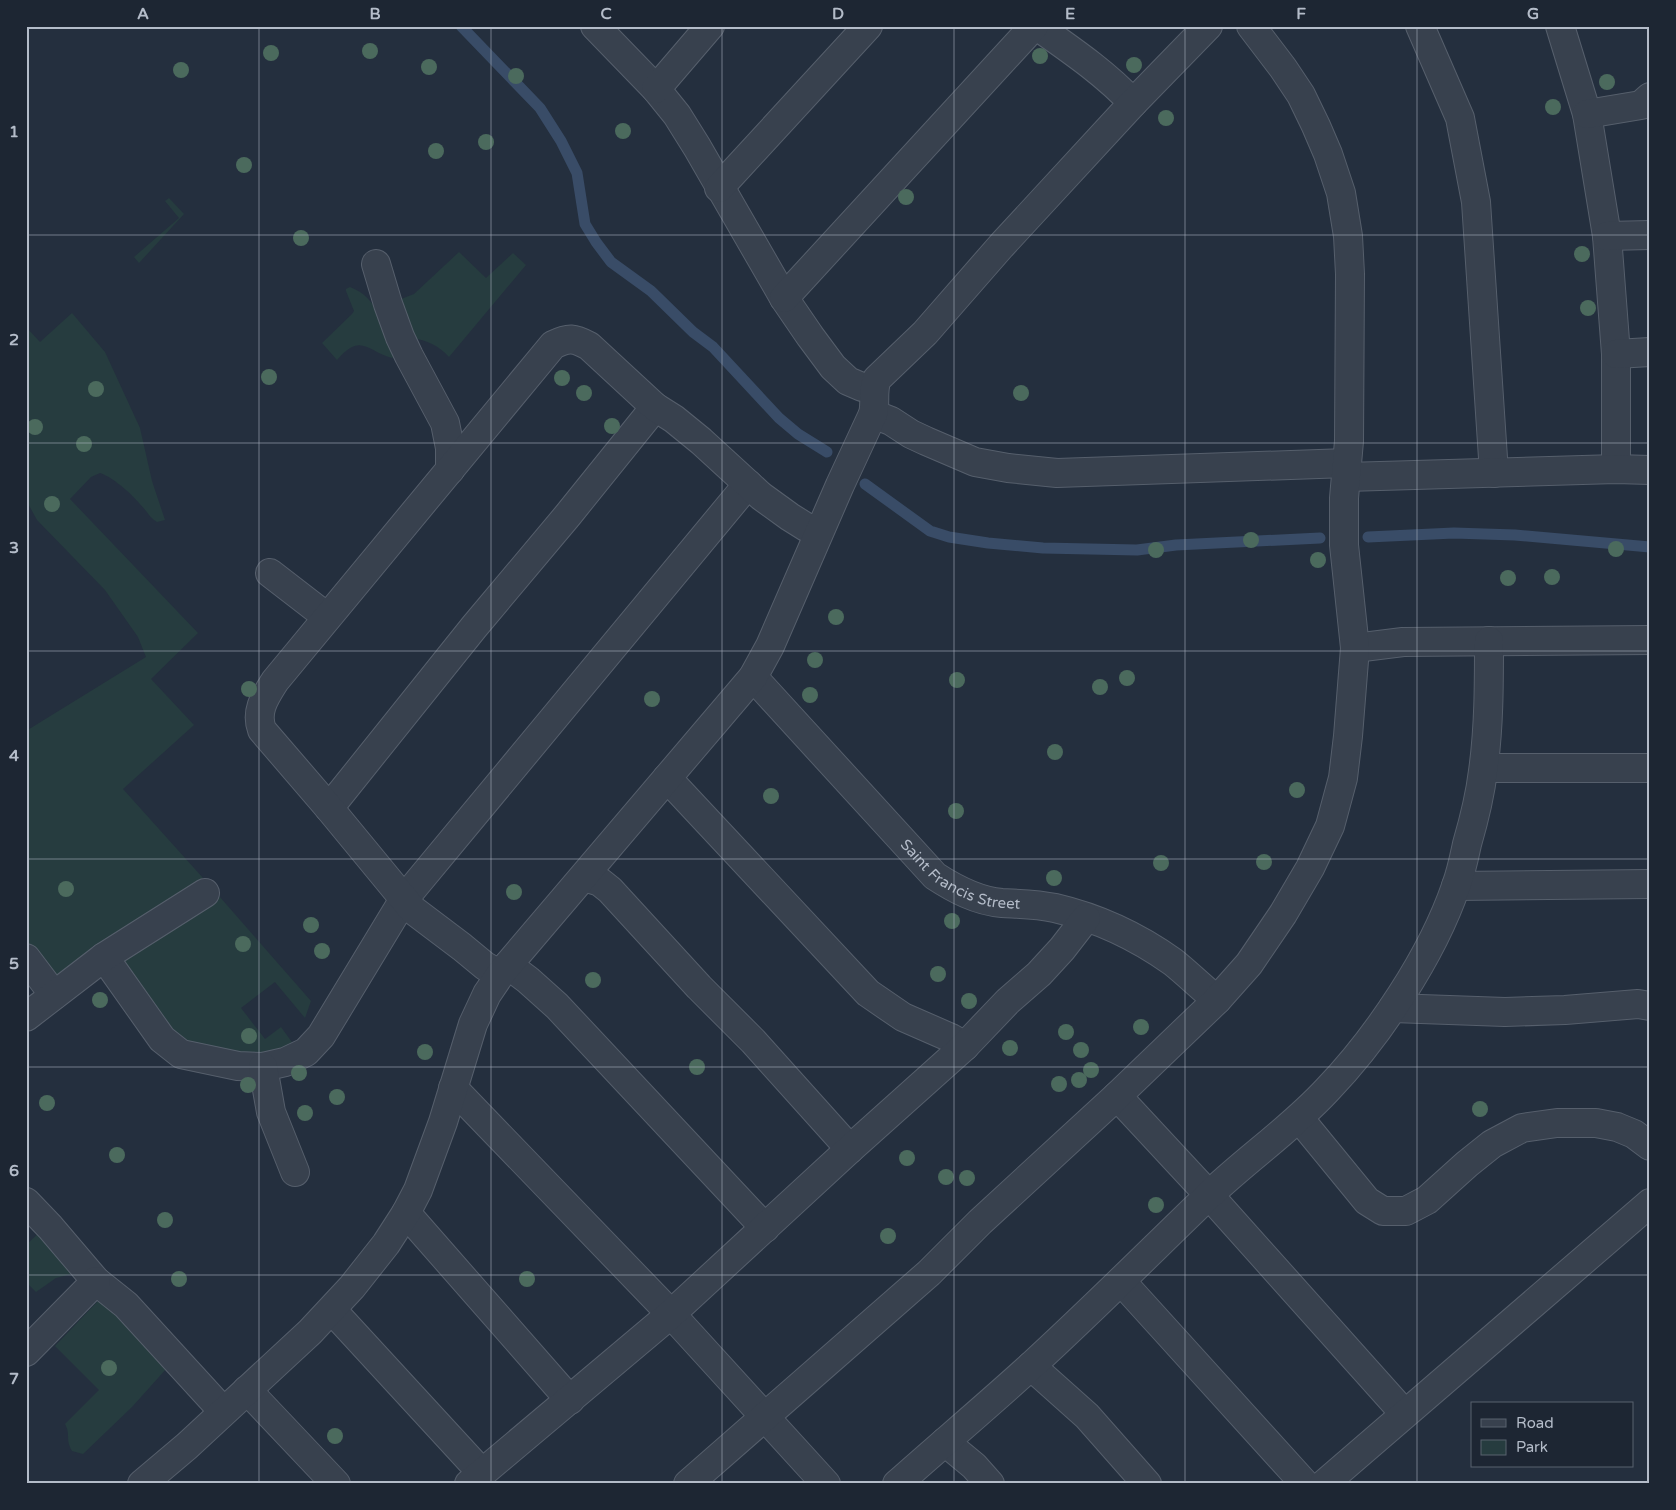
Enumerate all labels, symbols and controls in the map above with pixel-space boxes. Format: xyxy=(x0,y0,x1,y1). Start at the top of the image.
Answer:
text: A xyxy=(137,4,149,24)
text: B xyxy=(369,4,381,24)
text: C xyxy=(600,4,612,24)
text: D xyxy=(832,4,844,24)
text: E xyxy=(1065,4,1075,24)
text: F xyxy=(1296,4,1306,24)
text: G xyxy=(1527,4,1539,24)
text: 1 xyxy=(9,122,19,142)
text: 2 xyxy=(9,330,19,350)
text: 3 xyxy=(9,538,19,558)
text: 4 xyxy=(9,746,19,766)
street label: Saint Francis Street xyxy=(897,836,1021,913)
text: 5 xyxy=(9,954,19,974)
text: 6 xyxy=(9,1161,19,1181)
text: 7 xyxy=(9,1369,19,1389)
legend xyxy=(1471,1402,1634,1468)
text: Road xyxy=(1516,1414,1554,1432)
text: Park xyxy=(1516,1438,1548,1456)

